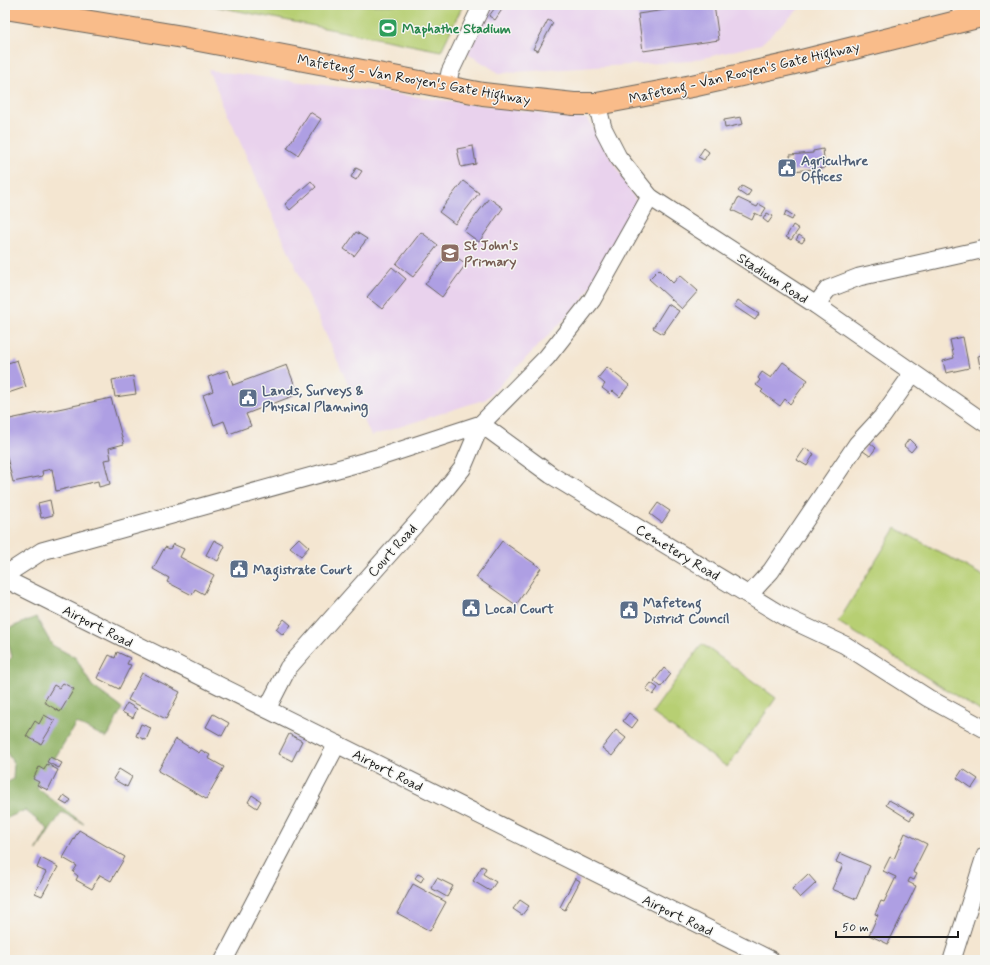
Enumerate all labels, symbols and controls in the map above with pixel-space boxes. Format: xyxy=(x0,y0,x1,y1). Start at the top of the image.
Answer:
sports icon: Maphathe Stadium xyxy=(377,17,399,39)
place label: Maphathe Stadium xyxy=(402,20,511,38)
street label: Mafeteng - Van Rooyen's Gate Highway xyxy=(627,38,862,110)
street label: Mafeteng - Van Rooyen's Gate Highway xyxy=(296,51,532,111)
place label: Agriculture Offices xyxy=(801,152,868,186)
public building icon: Agriculture Offices xyxy=(776,157,798,179)
place label: St John's Primary xyxy=(464,237,519,271)
school or university icon: St John's Primary xyxy=(439,242,461,264)
street label: Stadium Road xyxy=(734,249,811,308)
place label: Lands, Surveys & Physical Planning xyxy=(262,382,368,418)
public building icon: Lands, Surveys & Physical Planning xyxy=(237,387,259,409)
street label: Court Road xyxy=(364,520,421,581)
street label: Cemetery Road xyxy=(632,521,723,585)
public building icon: Magistrate Court xyxy=(228,558,250,580)
place label: Magistrate Court xyxy=(253,561,353,582)
place label: Mafeteng District Council xyxy=(643,594,730,628)
public building icon: Local Court xyxy=(460,597,482,619)
public building icon: Mafeteng District Council xyxy=(618,599,640,621)
place label: Local Court xyxy=(485,600,554,618)
street label: Airport Road xyxy=(59,601,136,652)
street label: Airport Road xyxy=(349,745,426,796)
street label: Airport Road xyxy=(639,891,716,941)
scale bar xyxy=(836,913,958,939)
text: 50 m xyxy=(842,920,869,936)

